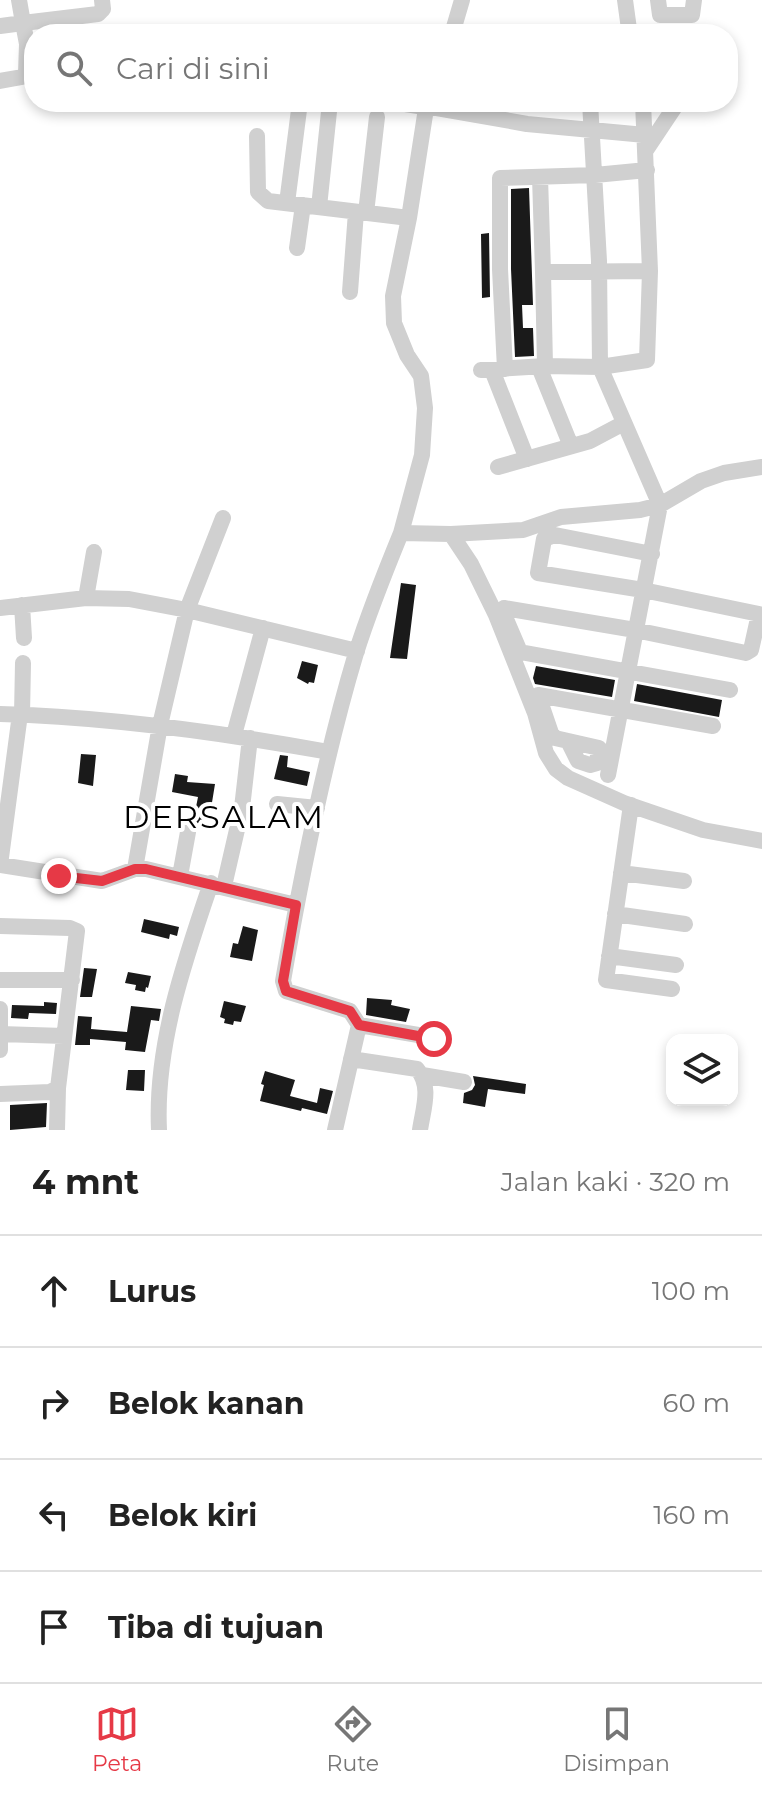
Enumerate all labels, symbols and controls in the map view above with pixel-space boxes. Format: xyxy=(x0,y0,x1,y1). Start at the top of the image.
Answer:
search box xyxy=(24,24,738,112)
icon: search xyxy=(52,46,96,90)
text: Cari di sini xyxy=(116,50,270,87)
district label: DERSALAM xyxy=(123,797,325,836)
route end xyxy=(41,858,77,894)
route start xyxy=(416,1021,452,1057)
map controls xyxy=(666,1034,738,1106)
button: layers xyxy=(666,1034,738,1106)
text: 4 mnt xyxy=(32,1161,139,1203)
text: Jalan kaki · 320 m xyxy=(501,1166,730,1198)
icon: ahead xyxy=(32,1269,76,1313)
text: Lurus xyxy=(108,1273,196,1310)
text: 100 m xyxy=(652,1275,730,1307)
icon: right xyxy=(32,1381,76,1425)
text: Belok kanan xyxy=(108,1385,305,1422)
text: 60 m xyxy=(663,1387,730,1419)
icon: left xyxy=(32,1493,76,1537)
text: Belok kiri xyxy=(108,1497,257,1534)
text: 160 m xyxy=(653,1499,730,1531)
icon: arrive xyxy=(32,1605,76,1649)
text: Tiba di tujuan xyxy=(108,1609,324,1646)
tab: Peta xyxy=(92,1702,142,1777)
tab: Rute xyxy=(326,1702,379,1777)
tab: Disimpan xyxy=(563,1702,670,1777)

